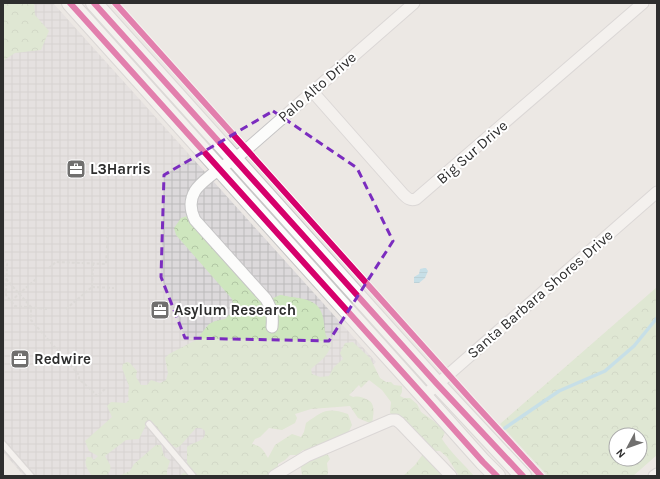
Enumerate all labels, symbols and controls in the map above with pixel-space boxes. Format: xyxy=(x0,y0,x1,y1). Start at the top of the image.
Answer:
street label: Palo Alto Drive xyxy=(274,48,360,126)
street label: Big Sur Drive xyxy=(433,116,511,188)
office icon: L3Harris xyxy=(65,158,87,180)
place label: L3Harris xyxy=(90,160,151,178)
street label: Santa Barbara Shores Drive xyxy=(463,226,617,362)
office icon: Asylum Research xyxy=(149,299,171,321)
place label: Asylum Research xyxy=(174,301,296,319)
office icon: Redwire xyxy=(9,348,31,370)
place label: Redwire xyxy=(34,350,91,368)
north arrow xyxy=(608,427,648,467)
text: N xyxy=(613,446,628,460)

